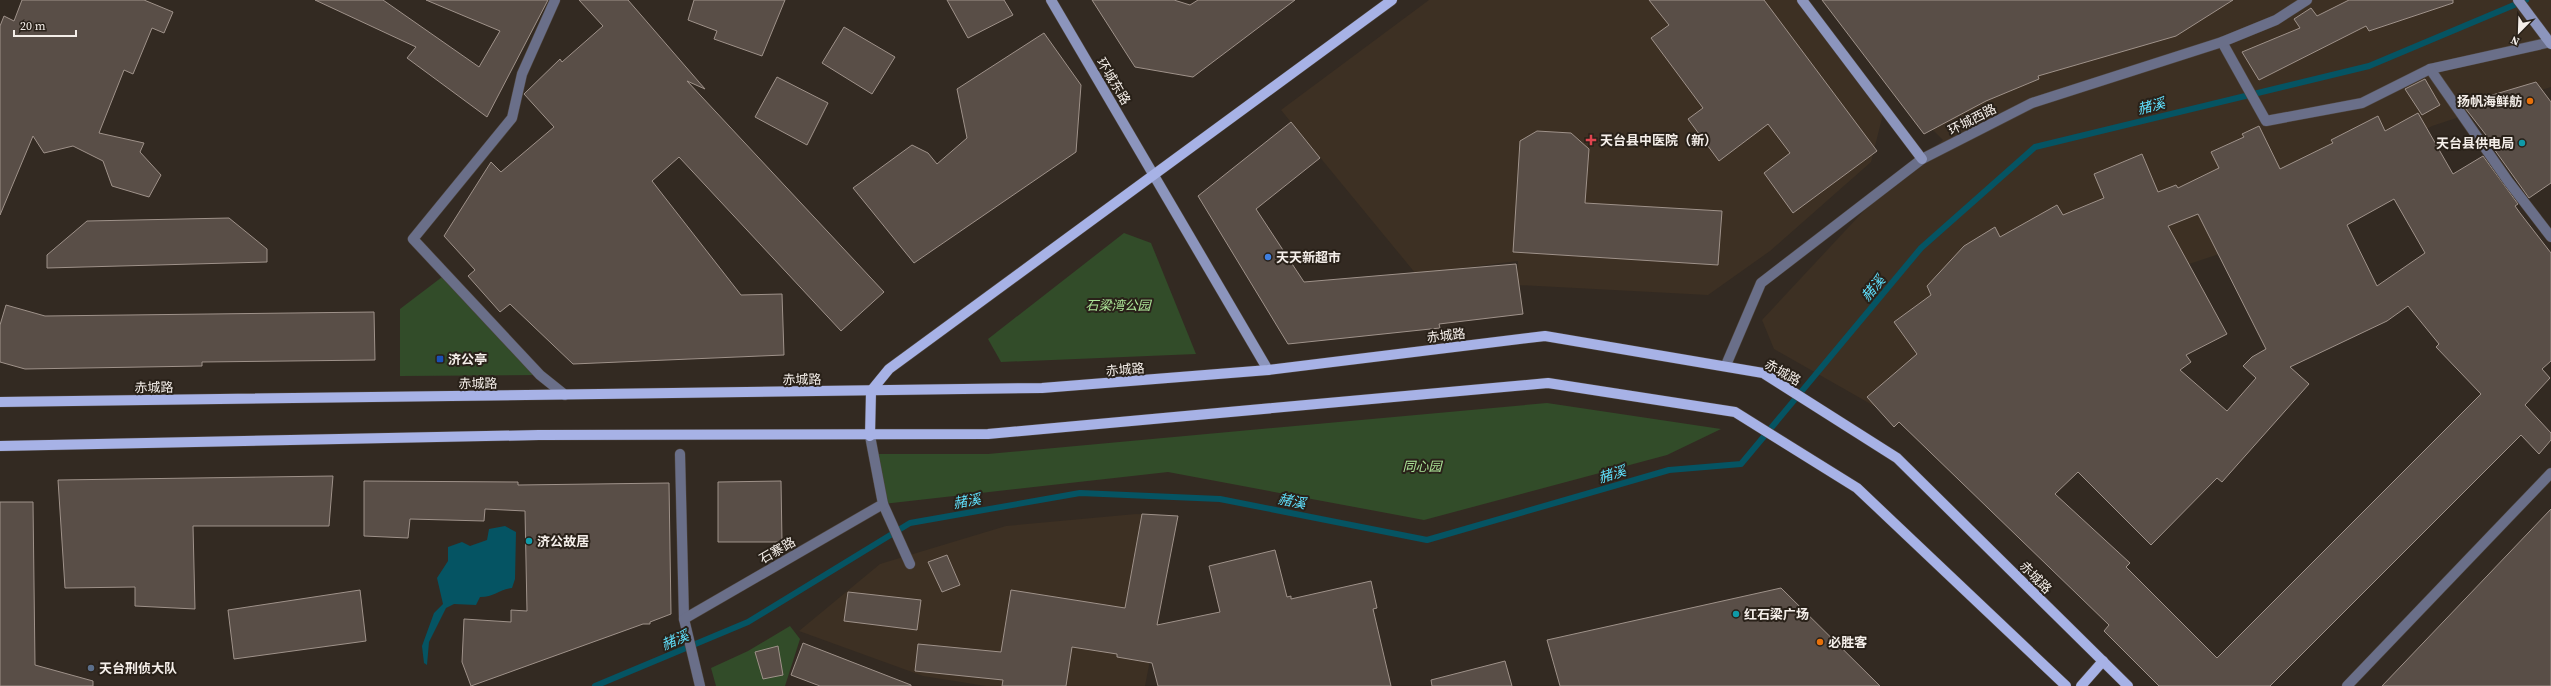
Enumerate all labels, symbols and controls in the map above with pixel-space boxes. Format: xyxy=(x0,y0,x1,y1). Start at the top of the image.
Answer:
scale bar xyxy=(14,12,76,38)
north arrow xyxy=(2499,12,2539,52)
text: 20 m xyxy=(20,18,46,34)
text: N xyxy=(2509,32,2522,49)
street label: 环城东路 xyxy=(1093,55,1134,108)
water label: 赭溪 xyxy=(2135,92,2169,119)
place label: 扬帆海鲜舫 xyxy=(2457,93,2522,110)
marker: 扬帆海鲜舫 xyxy=(2525,96,2535,106)
street label: 环城西路 xyxy=(1945,100,1999,139)
place label: 天台县中医院（新） xyxy=(1600,132,1717,149)
marker: 天台县中医院（新） xyxy=(1585,134,1597,146)
place label: 天台县供电局 xyxy=(2436,135,2514,152)
marker: 天台县供电局 xyxy=(2517,138,2527,148)
place label: 天天新超市 xyxy=(1276,249,1341,266)
marker: 天天新超市 xyxy=(1263,252,1273,262)
water label: 赭溪 xyxy=(1856,269,1891,305)
park label: 石梁湾公园 xyxy=(1085,297,1152,314)
street label: 赤城路 xyxy=(1426,325,1466,346)
place label: 济公亭 xyxy=(448,351,487,368)
marker: 济公亭 xyxy=(435,354,445,364)
street label: 赤城路 xyxy=(1762,356,1804,389)
street label: 赤城路 xyxy=(1105,359,1145,380)
street label: 赤城路 xyxy=(782,371,822,388)
street label: 赤城路 xyxy=(458,375,498,392)
street label: 赤城路 xyxy=(134,379,174,396)
park label: 同心园 xyxy=(1402,458,1443,475)
water label: 赭溪 xyxy=(1596,460,1630,487)
water label: 赭溪 xyxy=(951,488,984,513)
water label: 赭溪 xyxy=(1276,489,1310,514)
place label: 济公故居 xyxy=(537,533,589,550)
street label: 石寨路 xyxy=(756,533,798,568)
marker: 济公故居 xyxy=(524,536,534,546)
street label: 赤城路 xyxy=(2016,558,2055,597)
place label: 红石梁广场 xyxy=(1744,606,1809,623)
marker: 红石梁广场 xyxy=(1731,609,1741,619)
water label: 赭溪 xyxy=(658,625,694,655)
place label: 必胜客 xyxy=(1828,634,1867,651)
marker: 必胜客 xyxy=(1815,637,1825,647)
place label: 天台刑侦大队 xyxy=(99,660,177,677)
marker: 天台刑侦大队 xyxy=(86,663,96,673)

